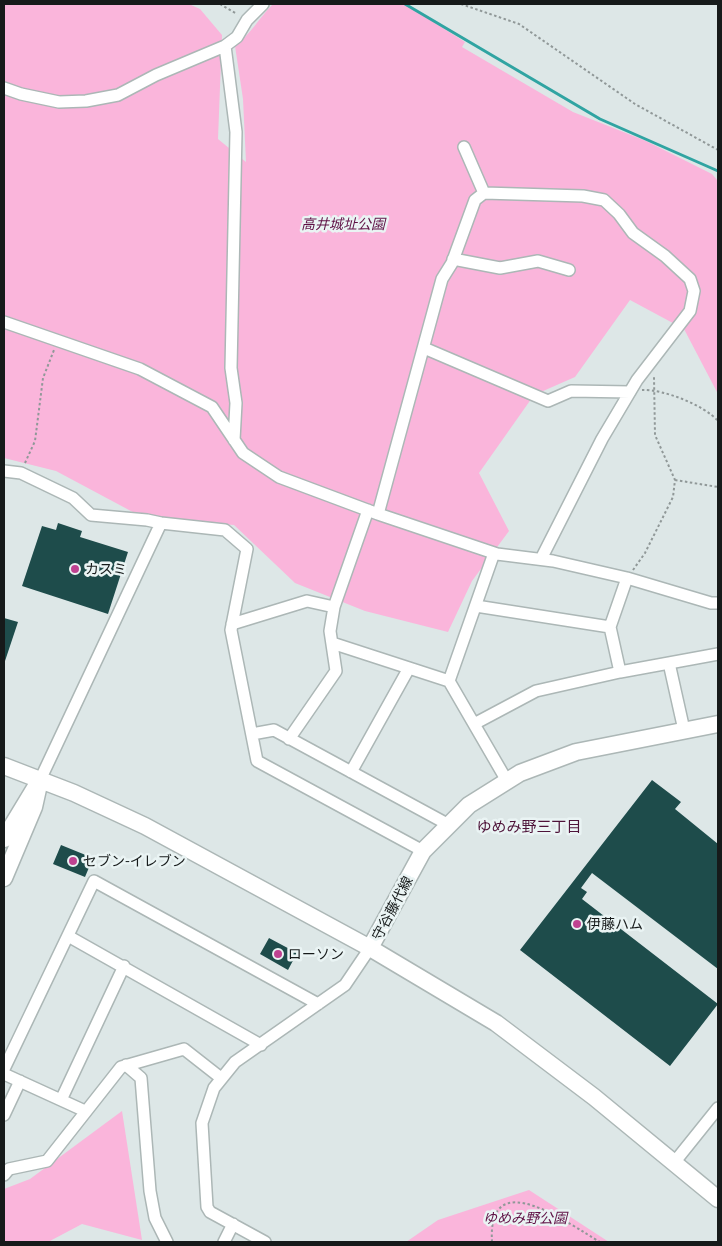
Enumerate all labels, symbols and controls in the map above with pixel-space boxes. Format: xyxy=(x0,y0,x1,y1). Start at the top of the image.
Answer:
park label: 高井城址公園 xyxy=(301,216,385,232)
place label: カスミ xyxy=(85,561,127,577)
marker: カスミ xyxy=(69,563,81,575)
district label: ゆめみ野三丁目 xyxy=(477,817,581,835)
place label: セブン-イレブン xyxy=(83,853,186,869)
marker: セブン-イレブン xyxy=(67,855,79,867)
street label: 守谷藤代線 xyxy=(368,873,416,943)
place label: 伊藤ハム xyxy=(587,916,643,932)
marker: 伊藤ハム xyxy=(571,918,583,930)
place label: ローソン xyxy=(288,946,344,962)
marker: ローソン xyxy=(272,948,284,960)
park label: ゆめみ野公園 xyxy=(483,1210,567,1226)

